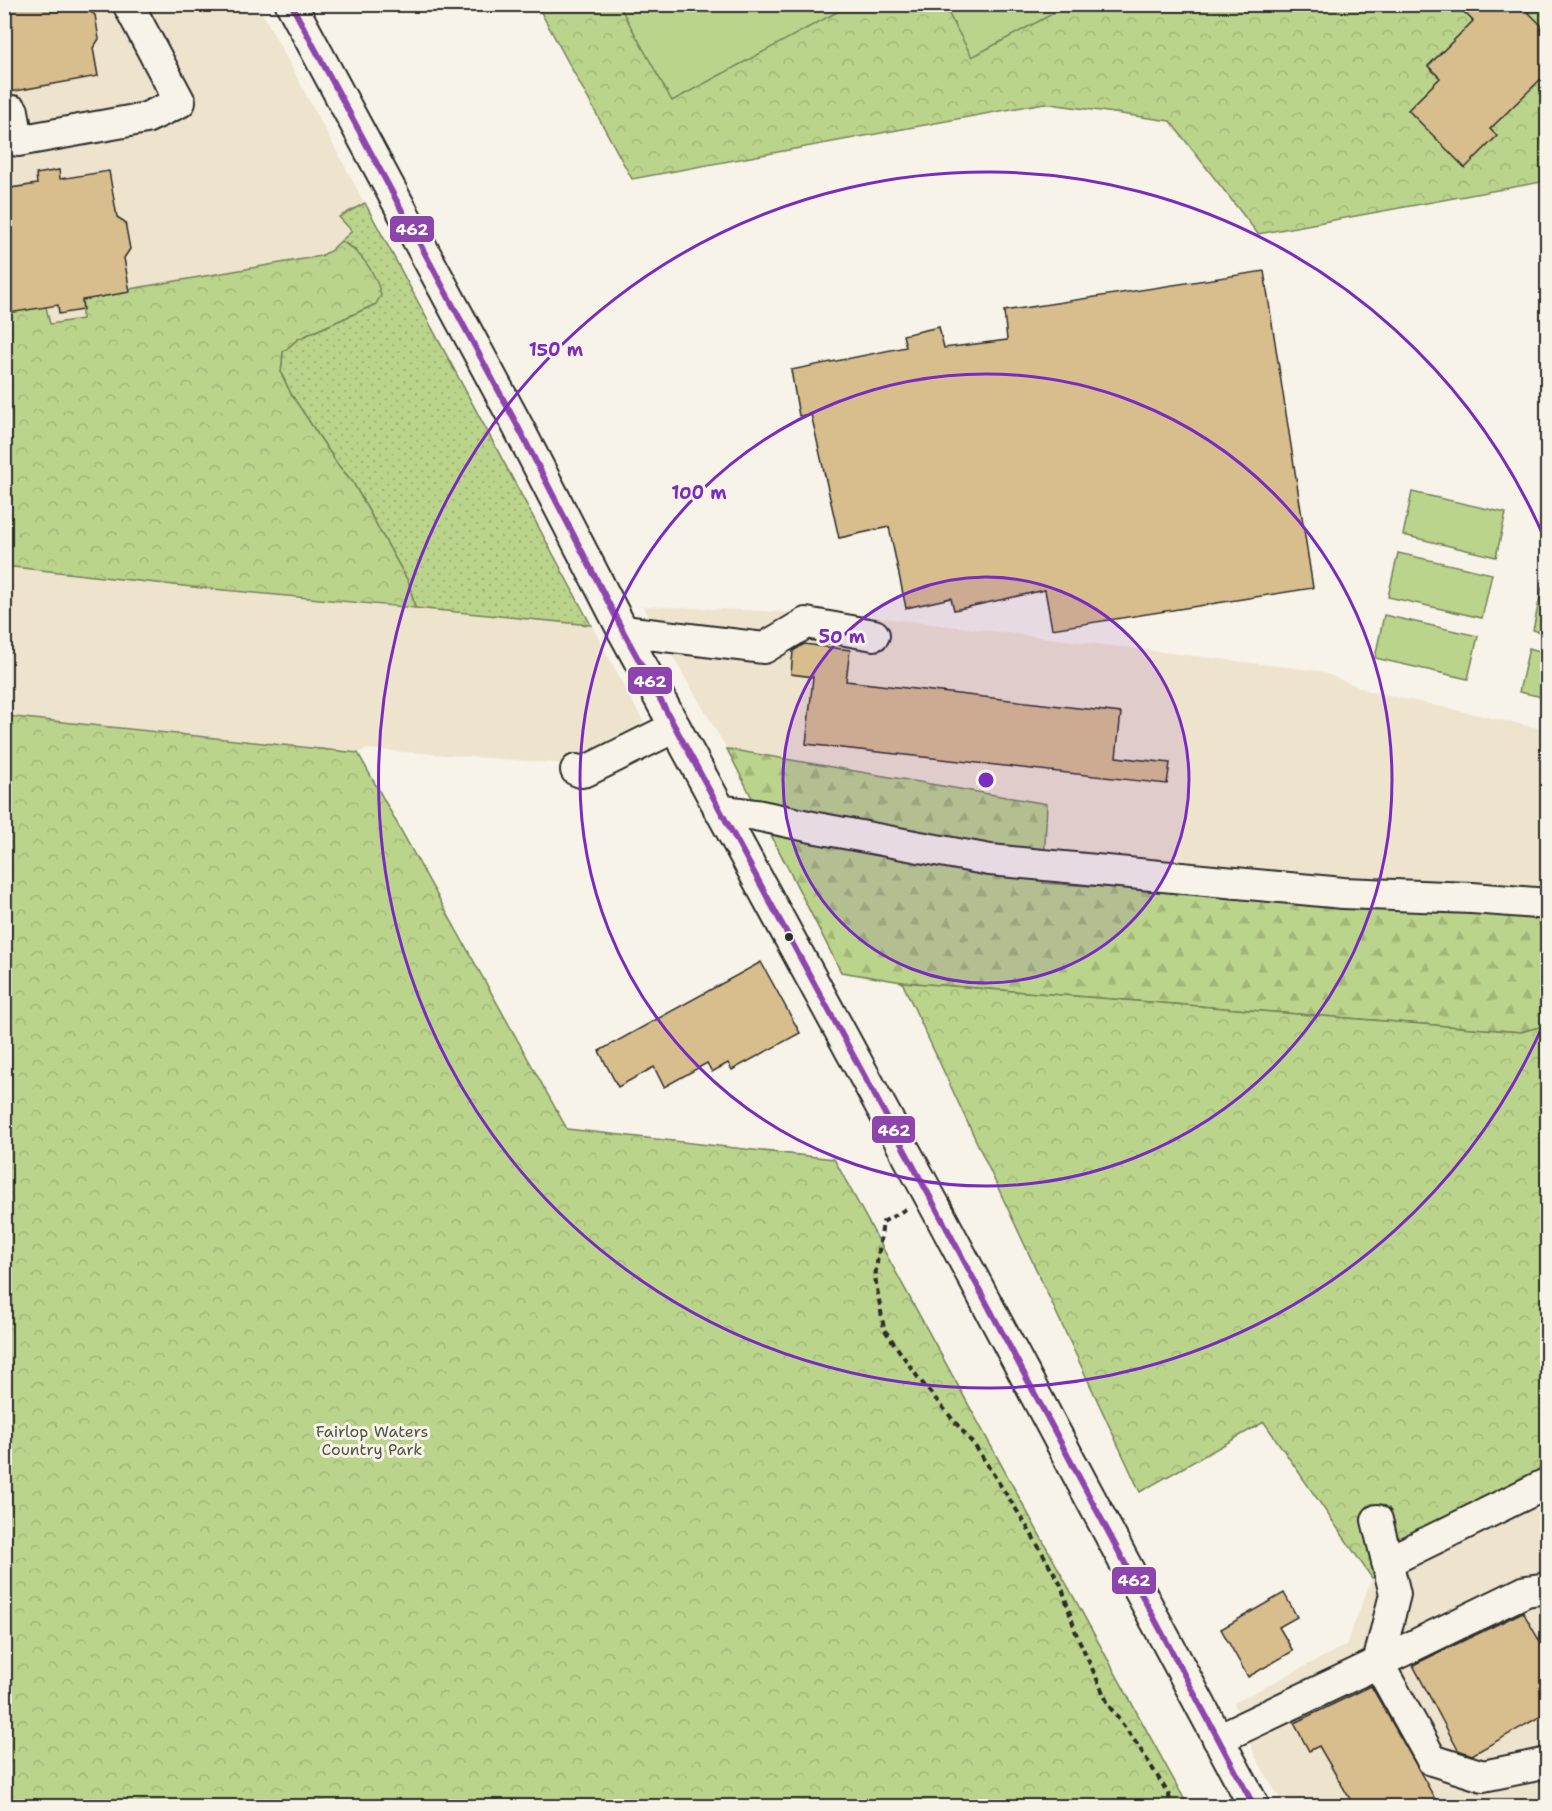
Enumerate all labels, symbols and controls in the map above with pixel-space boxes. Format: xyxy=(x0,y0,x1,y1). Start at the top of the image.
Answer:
line badge: 462 xyxy=(389,215,435,243)
text: 462 xyxy=(396,219,428,240)
text: 150 m xyxy=(529,338,584,362)
text: 100 m xyxy=(671,481,727,505)
text: 50 m xyxy=(819,625,866,649)
line badge: 462 xyxy=(627,666,673,695)
text: 462 xyxy=(634,671,666,692)
centre of rings xyxy=(976,770,996,790)
unlabelled marker xyxy=(783,931,795,943)
line badge: 462 xyxy=(871,1115,916,1144)
text: 462 xyxy=(878,1120,910,1141)
park label: Fairlop Waters Country Park xyxy=(316,1421,428,1460)
line badge: 462 xyxy=(1111,1566,1157,1595)
text: 462 xyxy=(1118,1570,1150,1591)

